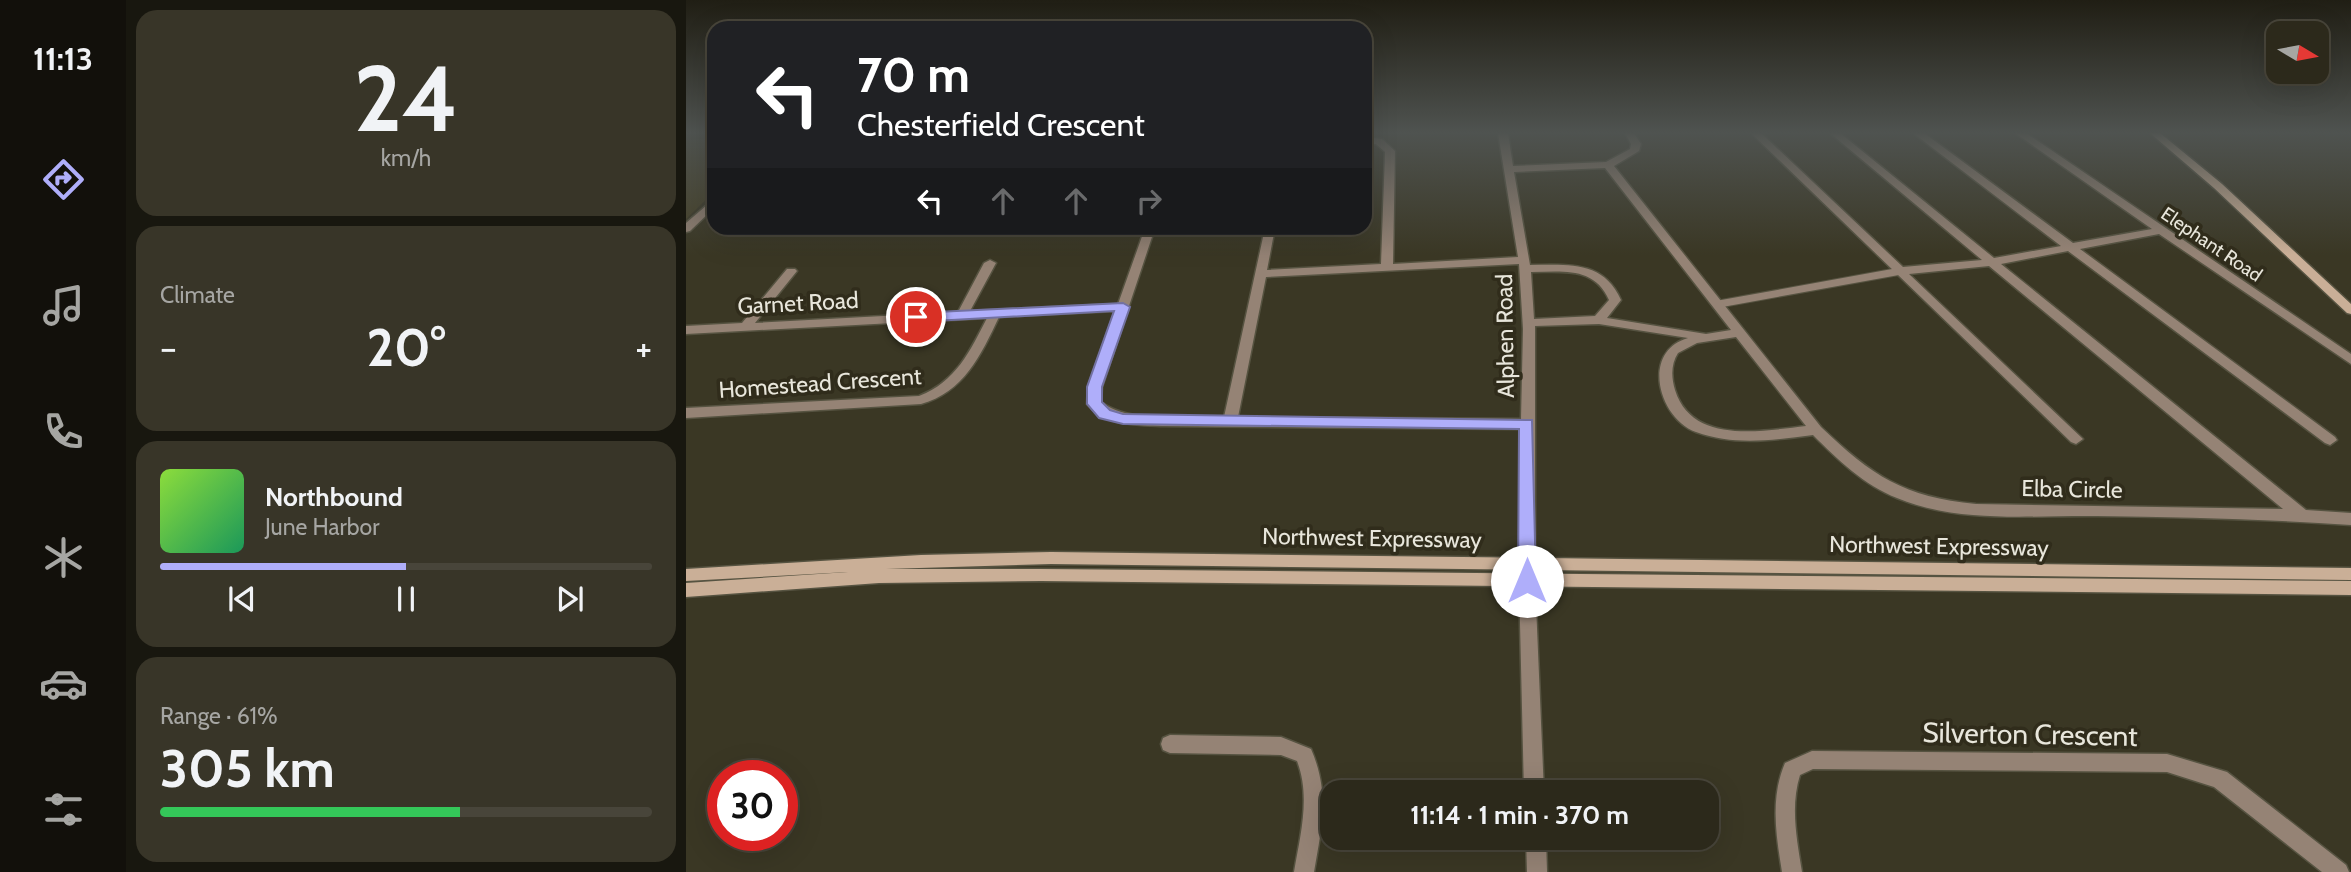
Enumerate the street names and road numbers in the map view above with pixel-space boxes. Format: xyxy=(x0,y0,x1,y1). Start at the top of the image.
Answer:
street label: Elephant Road xyxy=(2157,202,2267,287)
street label: Alphen Road xyxy=(1490,274,1520,398)
street label: Garnet Road xyxy=(737,286,859,320)
street label: Homestead Crescent xyxy=(718,362,923,404)
street label: Elba Circle xyxy=(2021,474,2123,504)
street label: Northwest Expressway xyxy=(1262,522,1482,554)
street label: Northwest Expressway xyxy=(1829,530,2049,562)
street label: Silverton Crescent xyxy=(1922,715,2138,753)

